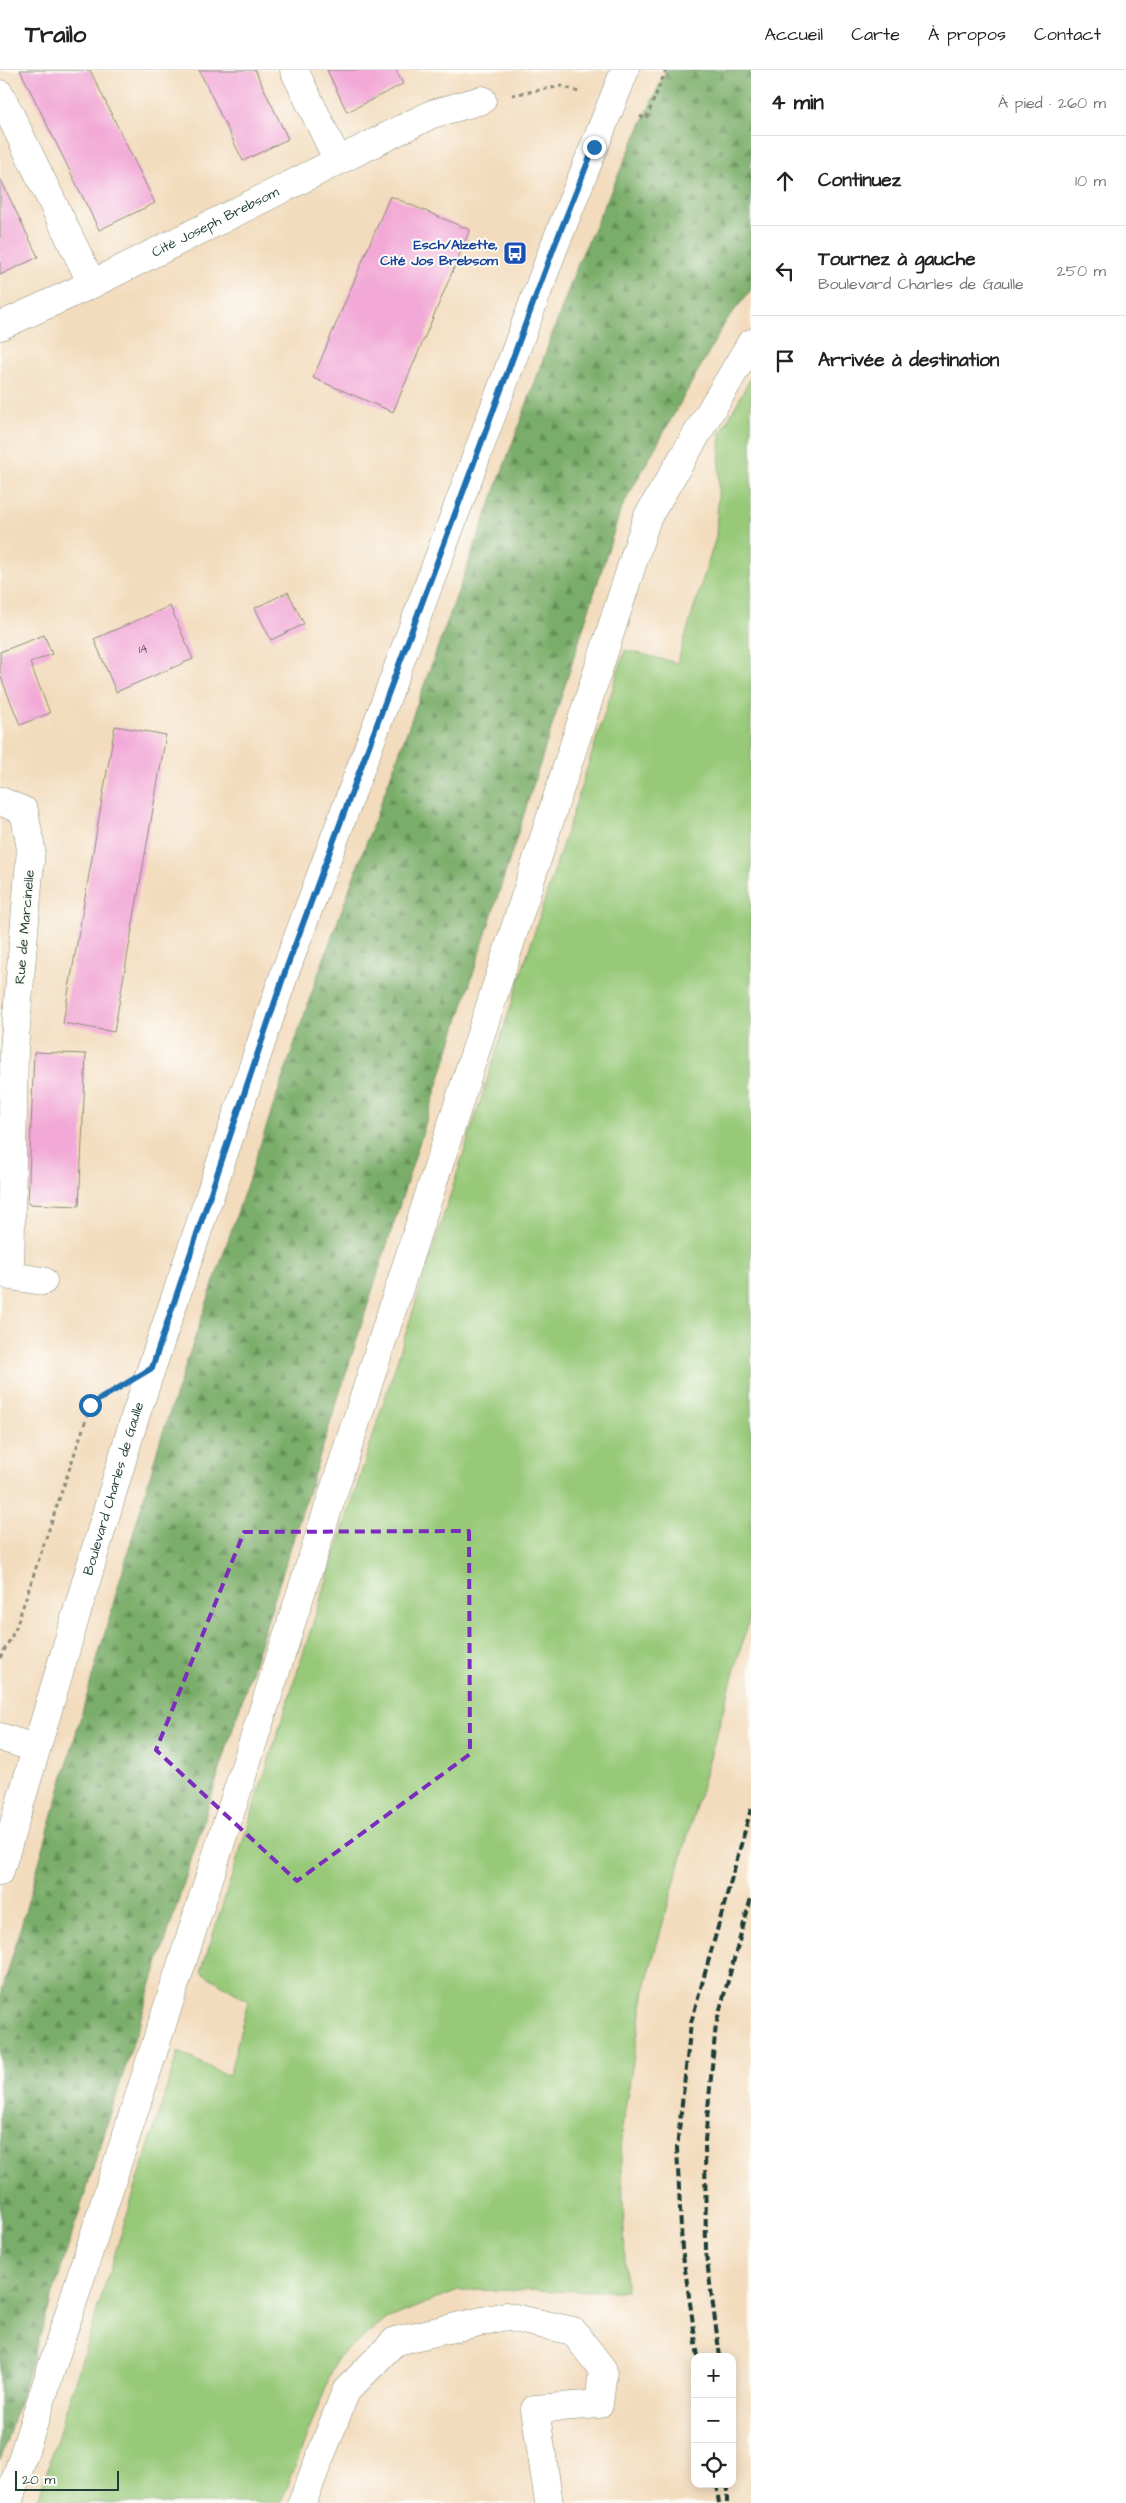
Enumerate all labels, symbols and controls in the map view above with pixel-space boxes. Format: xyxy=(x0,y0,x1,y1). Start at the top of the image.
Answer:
text: Trailo xyxy=(25,18,86,52)
text: Accueil xyxy=(764,22,823,47)
text: Carte xyxy=(851,22,900,47)
text: À propos xyxy=(928,22,1006,47)
text: Contact xyxy=(1034,22,1101,47)
text: 4 min xyxy=(771,88,824,117)
text: À pied · 260 m xyxy=(998,92,1106,114)
route end xyxy=(583,136,606,159)
icon: ahead xyxy=(771,167,799,195)
text: Continuez xyxy=(818,167,901,194)
text: 10 m xyxy=(1075,170,1106,192)
street label: Cité Joseph Brebsom xyxy=(148,182,283,263)
place label: Esch/Alzette, Cité Jos Brebsom xyxy=(380,235,499,271)
bus stop icon: Esch/Alzette, Cité Jos Brebsom xyxy=(502,240,528,266)
text: Tournez à gauche xyxy=(818,246,976,273)
icon: left xyxy=(771,257,799,285)
text: 250 m xyxy=(1057,260,1106,282)
text: Boulevard Charles de Gaulle xyxy=(818,273,1024,295)
icon: arrive xyxy=(771,347,799,375)
text: Arrivée à destination xyxy=(818,347,999,374)
house number: 1A xyxy=(139,642,147,657)
street label: Rue de Marcinelle xyxy=(10,869,40,985)
route start xyxy=(79,1394,102,1417)
street label: Boulevard Charles de Gaulle xyxy=(78,1399,150,1578)
map controls xyxy=(691,2353,736,2488)
button: + xyxy=(691,2353,736,2398)
button: − xyxy=(691,2398,736,2443)
button: locate xyxy=(691,2443,736,2488)
scale bar xyxy=(15,2468,119,2491)
text: 20 m xyxy=(22,2470,55,2490)

